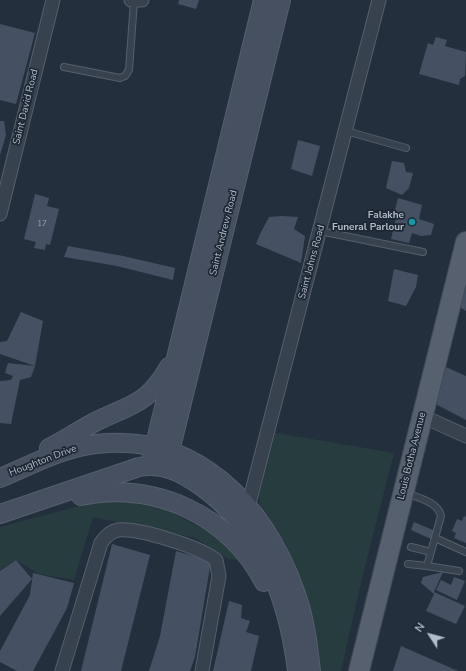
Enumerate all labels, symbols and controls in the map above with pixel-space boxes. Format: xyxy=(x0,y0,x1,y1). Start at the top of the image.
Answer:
street label: Saint David Road xyxy=(11,68,41,146)
street label: Saint Andrew Road xyxy=(208,189,240,277)
place label: Falakhe Funeral Parlour xyxy=(332,210,404,234)
marker: Falakhe Funeral Parlour xyxy=(407,217,417,227)
house number: 17 xyxy=(37,219,47,229)
street label: Saint Johns Road xyxy=(296,224,328,300)
street label: Louis Botha Avenue xyxy=(395,411,429,501)
street label: Houghton Drive xyxy=(8,443,78,479)
north arrow xyxy=(410,615,450,655)
text: N xyxy=(411,620,428,635)

